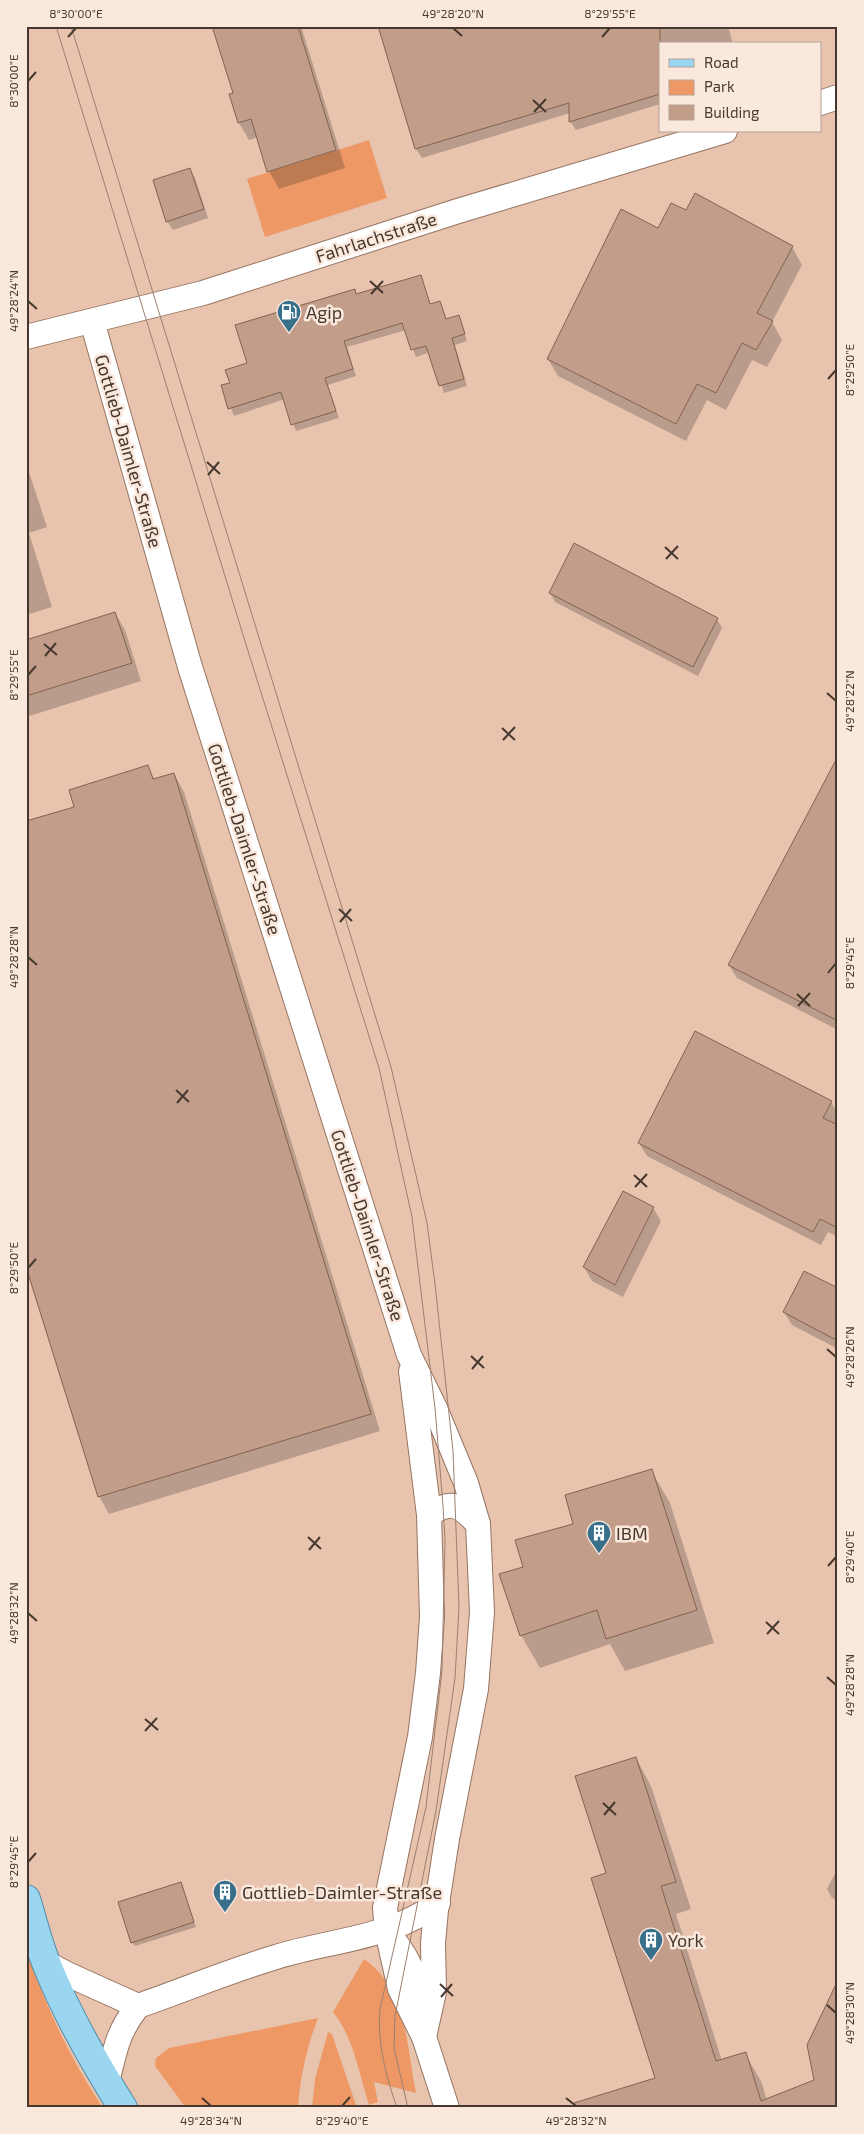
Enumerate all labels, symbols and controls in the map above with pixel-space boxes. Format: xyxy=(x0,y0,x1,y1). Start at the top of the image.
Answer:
text: 8°30'00"E xyxy=(49,6,103,20)
text: 49°28'20"N xyxy=(422,6,484,20)
text: 8°29'55"E xyxy=(584,6,636,20)
legend xyxy=(659,42,822,132)
text: Road xyxy=(704,53,739,71)
text: 8°30'00"E xyxy=(6,54,20,108)
text: Park xyxy=(704,77,735,95)
text: Building xyxy=(704,103,760,121)
street label: Fahrlachstraße xyxy=(313,207,439,267)
text: 49°28'24"N xyxy=(6,270,20,332)
fuel station icon: Agip xyxy=(276,299,302,333)
place label: Agip xyxy=(306,301,342,323)
text: 8°29'50"E xyxy=(842,344,856,396)
street label: Gottlieb-Daimler-Straße xyxy=(91,352,167,550)
text: 8°29'55"E xyxy=(6,649,20,701)
text: 49°28'22"N xyxy=(842,670,856,732)
street label: Gottlieb-Daimler-Straße xyxy=(204,740,286,938)
text: 49°28'28"N xyxy=(6,926,20,988)
text: 8°29'45"E xyxy=(842,937,856,989)
street label: Gottlieb-Daimler-Straße xyxy=(327,1126,409,1324)
text: 8°29'50"E xyxy=(6,1242,20,1294)
text: 49°28'26"N xyxy=(842,1326,856,1388)
building icon: IBM xyxy=(586,1520,612,1554)
place label: IBM xyxy=(616,1522,648,1544)
text: 8°29'40"E xyxy=(842,1530,856,1584)
text: 49°28'32"N xyxy=(6,1582,20,1644)
text: 49°28'28"N xyxy=(842,1654,856,1716)
text: 8°29'45"E xyxy=(6,1836,20,1888)
building icon: Gottlieb-Daimler-Straße xyxy=(212,1879,238,1913)
place label: Gottlieb-Daimler-Straße xyxy=(242,1881,442,1903)
building icon: York xyxy=(638,1927,664,1961)
place label: York xyxy=(668,1929,704,1951)
text: 49°28'30"N xyxy=(842,1982,856,2044)
text: 49°28'34"N xyxy=(180,2113,242,2127)
text: 8°29'40"E xyxy=(315,2113,369,2127)
text: 49°28'32"N xyxy=(545,2113,607,2127)

